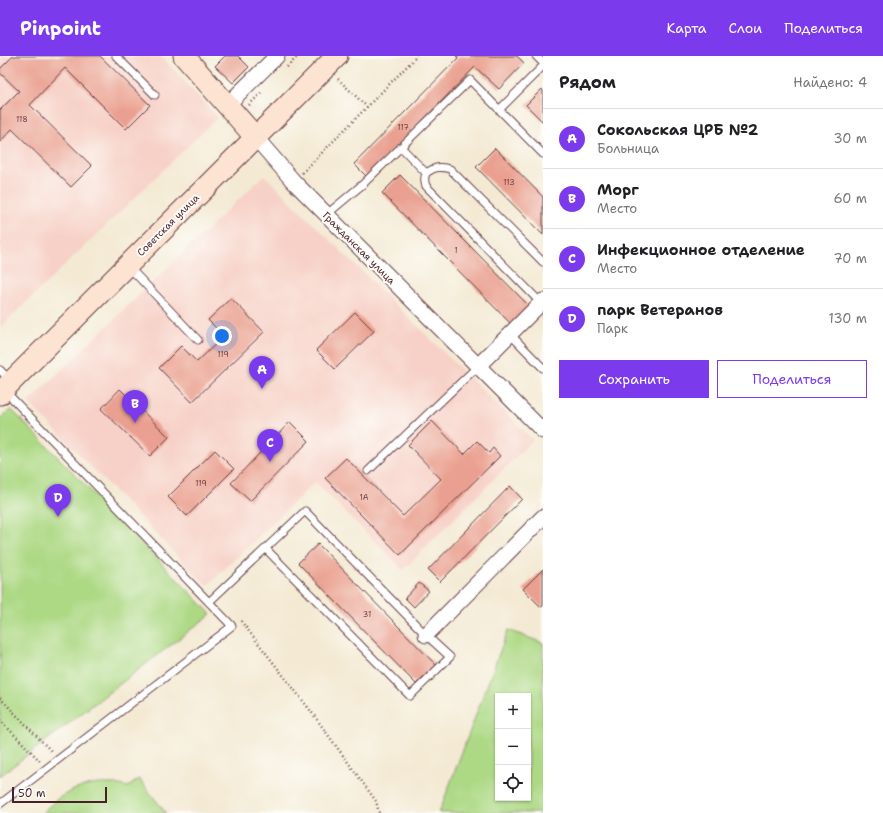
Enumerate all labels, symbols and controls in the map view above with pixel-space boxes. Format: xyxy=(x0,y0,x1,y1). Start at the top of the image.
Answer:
text: Pinpoint xyxy=(20,16,101,41)
text: Карта xyxy=(666,19,707,37)
text: Слои xyxy=(729,19,762,37)
text: Поделиться xyxy=(784,19,863,37)
text: Рядом xyxy=(559,71,616,93)
text: Найдено: 4 xyxy=(793,74,867,91)
house number: 118 xyxy=(16,114,28,125)
text: Сокольская ЦРБ №2 xyxy=(597,120,758,140)
house number: 117 xyxy=(397,122,409,133)
text: A xyxy=(567,130,577,147)
text: 30 m xyxy=(833,130,867,147)
text: Больница xyxy=(597,140,659,157)
house number: 113 xyxy=(503,177,515,188)
text: Морг xyxy=(597,180,639,200)
text: B xyxy=(568,190,576,207)
text: 60 m xyxy=(834,190,867,207)
street label: Советская улица xyxy=(134,191,202,259)
text: Место xyxy=(597,200,637,217)
street label: Гражданская улица xyxy=(320,209,399,288)
text: Инфекционное отделение xyxy=(597,240,805,260)
house number: 1 xyxy=(454,245,458,256)
text: C xyxy=(568,250,576,267)
text: 70 m xyxy=(833,250,867,267)
text: Место xyxy=(597,260,637,277)
text: парк Ветеранов xyxy=(597,300,723,320)
text: D xyxy=(567,310,577,327)
text: 130 m xyxy=(829,310,867,327)
text: Парк xyxy=(597,320,628,337)
your location xyxy=(212,326,232,346)
house number: 119 xyxy=(217,349,229,360)
pin: A xyxy=(249,356,275,389)
button: Сохранить xyxy=(559,360,709,398)
button: Поделиться xyxy=(717,360,867,398)
pin: B xyxy=(122,390,148,423)
pin: C xyxy=(257,429,283,462)
house number: 119 xyxy=(195,478,207,489)
pin: D xyxy=(45,484,71,517)
house number: 1А xyxy=(359,492,369,503)
house number: 31 xyxy=(363,609,371,620)
map controls xyxy=(495,693,531,801)
button: + xyxy=(495,693,531,729)
button: − xyxy=(495,729,531,765)
button: locate xyxy=(495,765,531,801)
scale bar xyxy=(12,785,107,804)
text: 50 m xyxy=(18,786,46,801)

